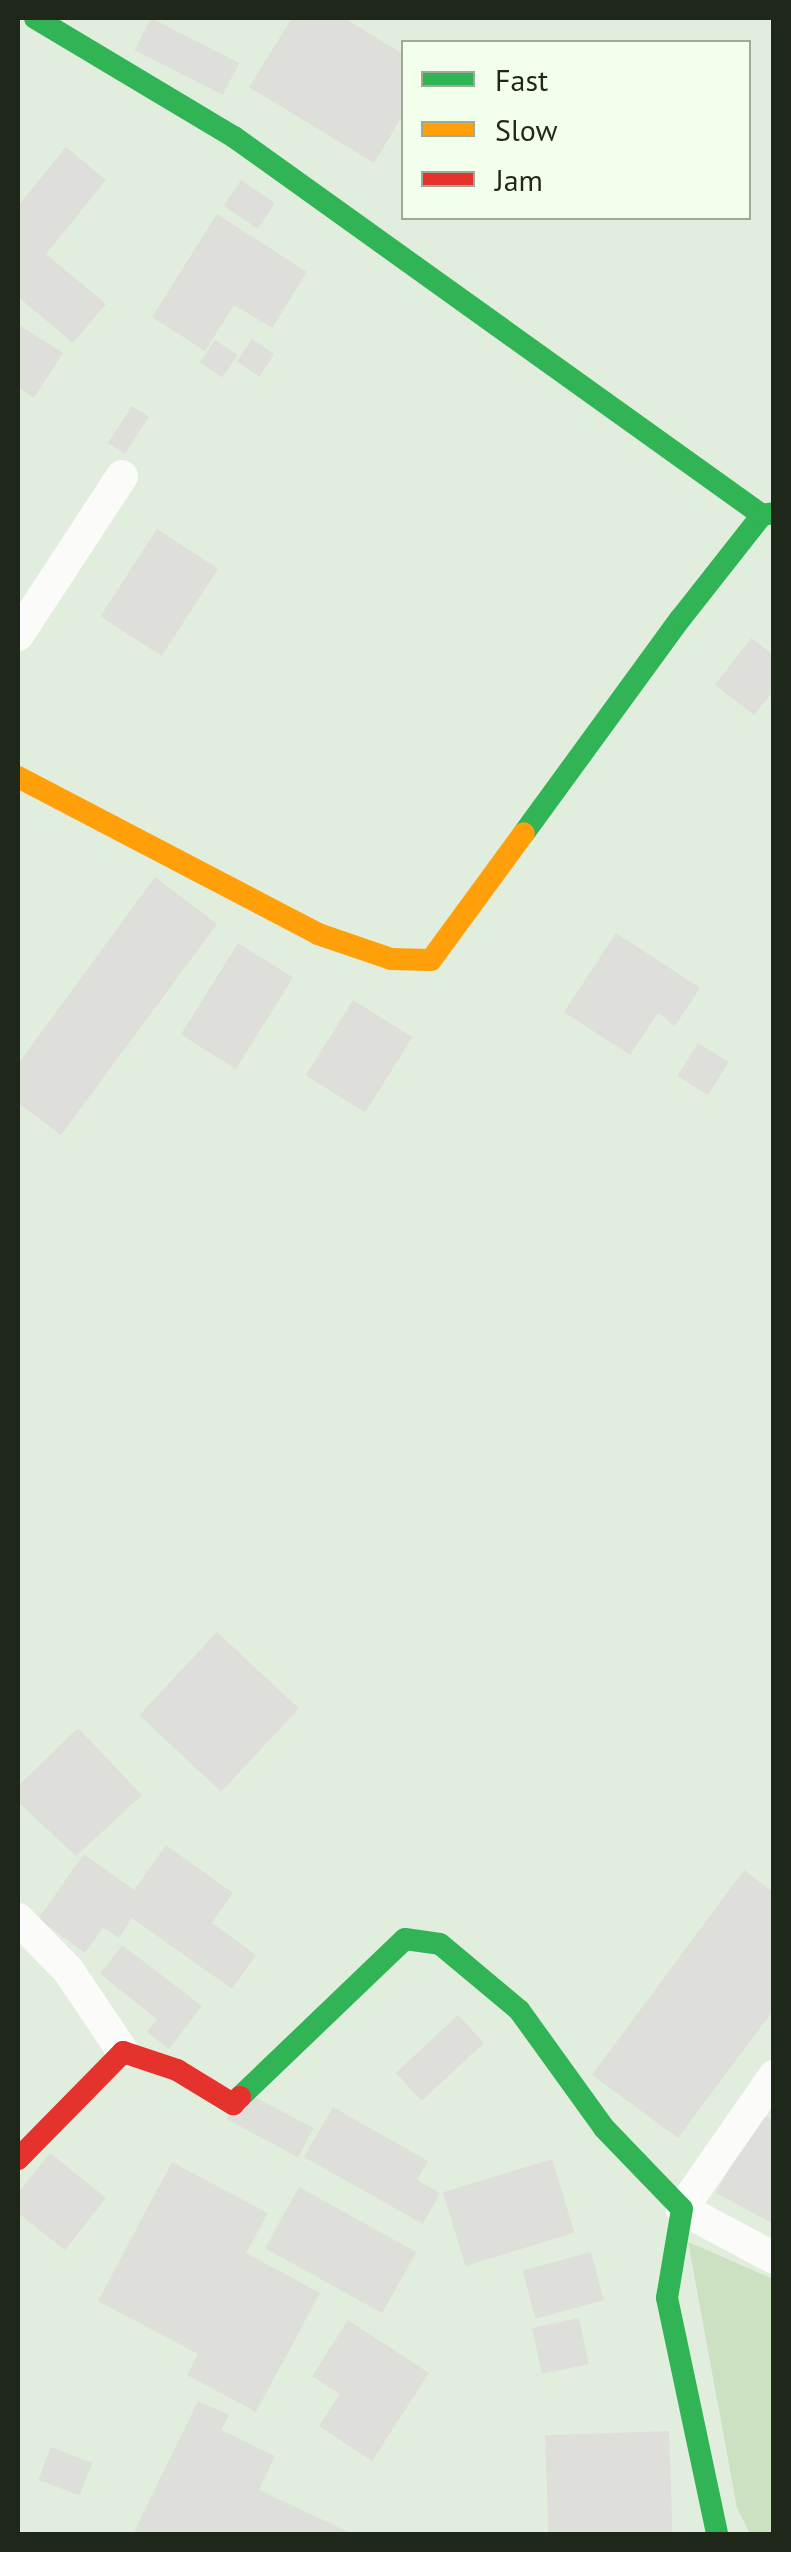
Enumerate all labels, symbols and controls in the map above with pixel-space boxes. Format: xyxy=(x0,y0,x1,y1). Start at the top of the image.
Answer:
legend xyxy=(401,40,751,220)
text: Fast xyxy=(495,60,548,99)
text: Slow xyxy=(495,110,558,149)
text: Jam xyxy=(495,160,543,199)

